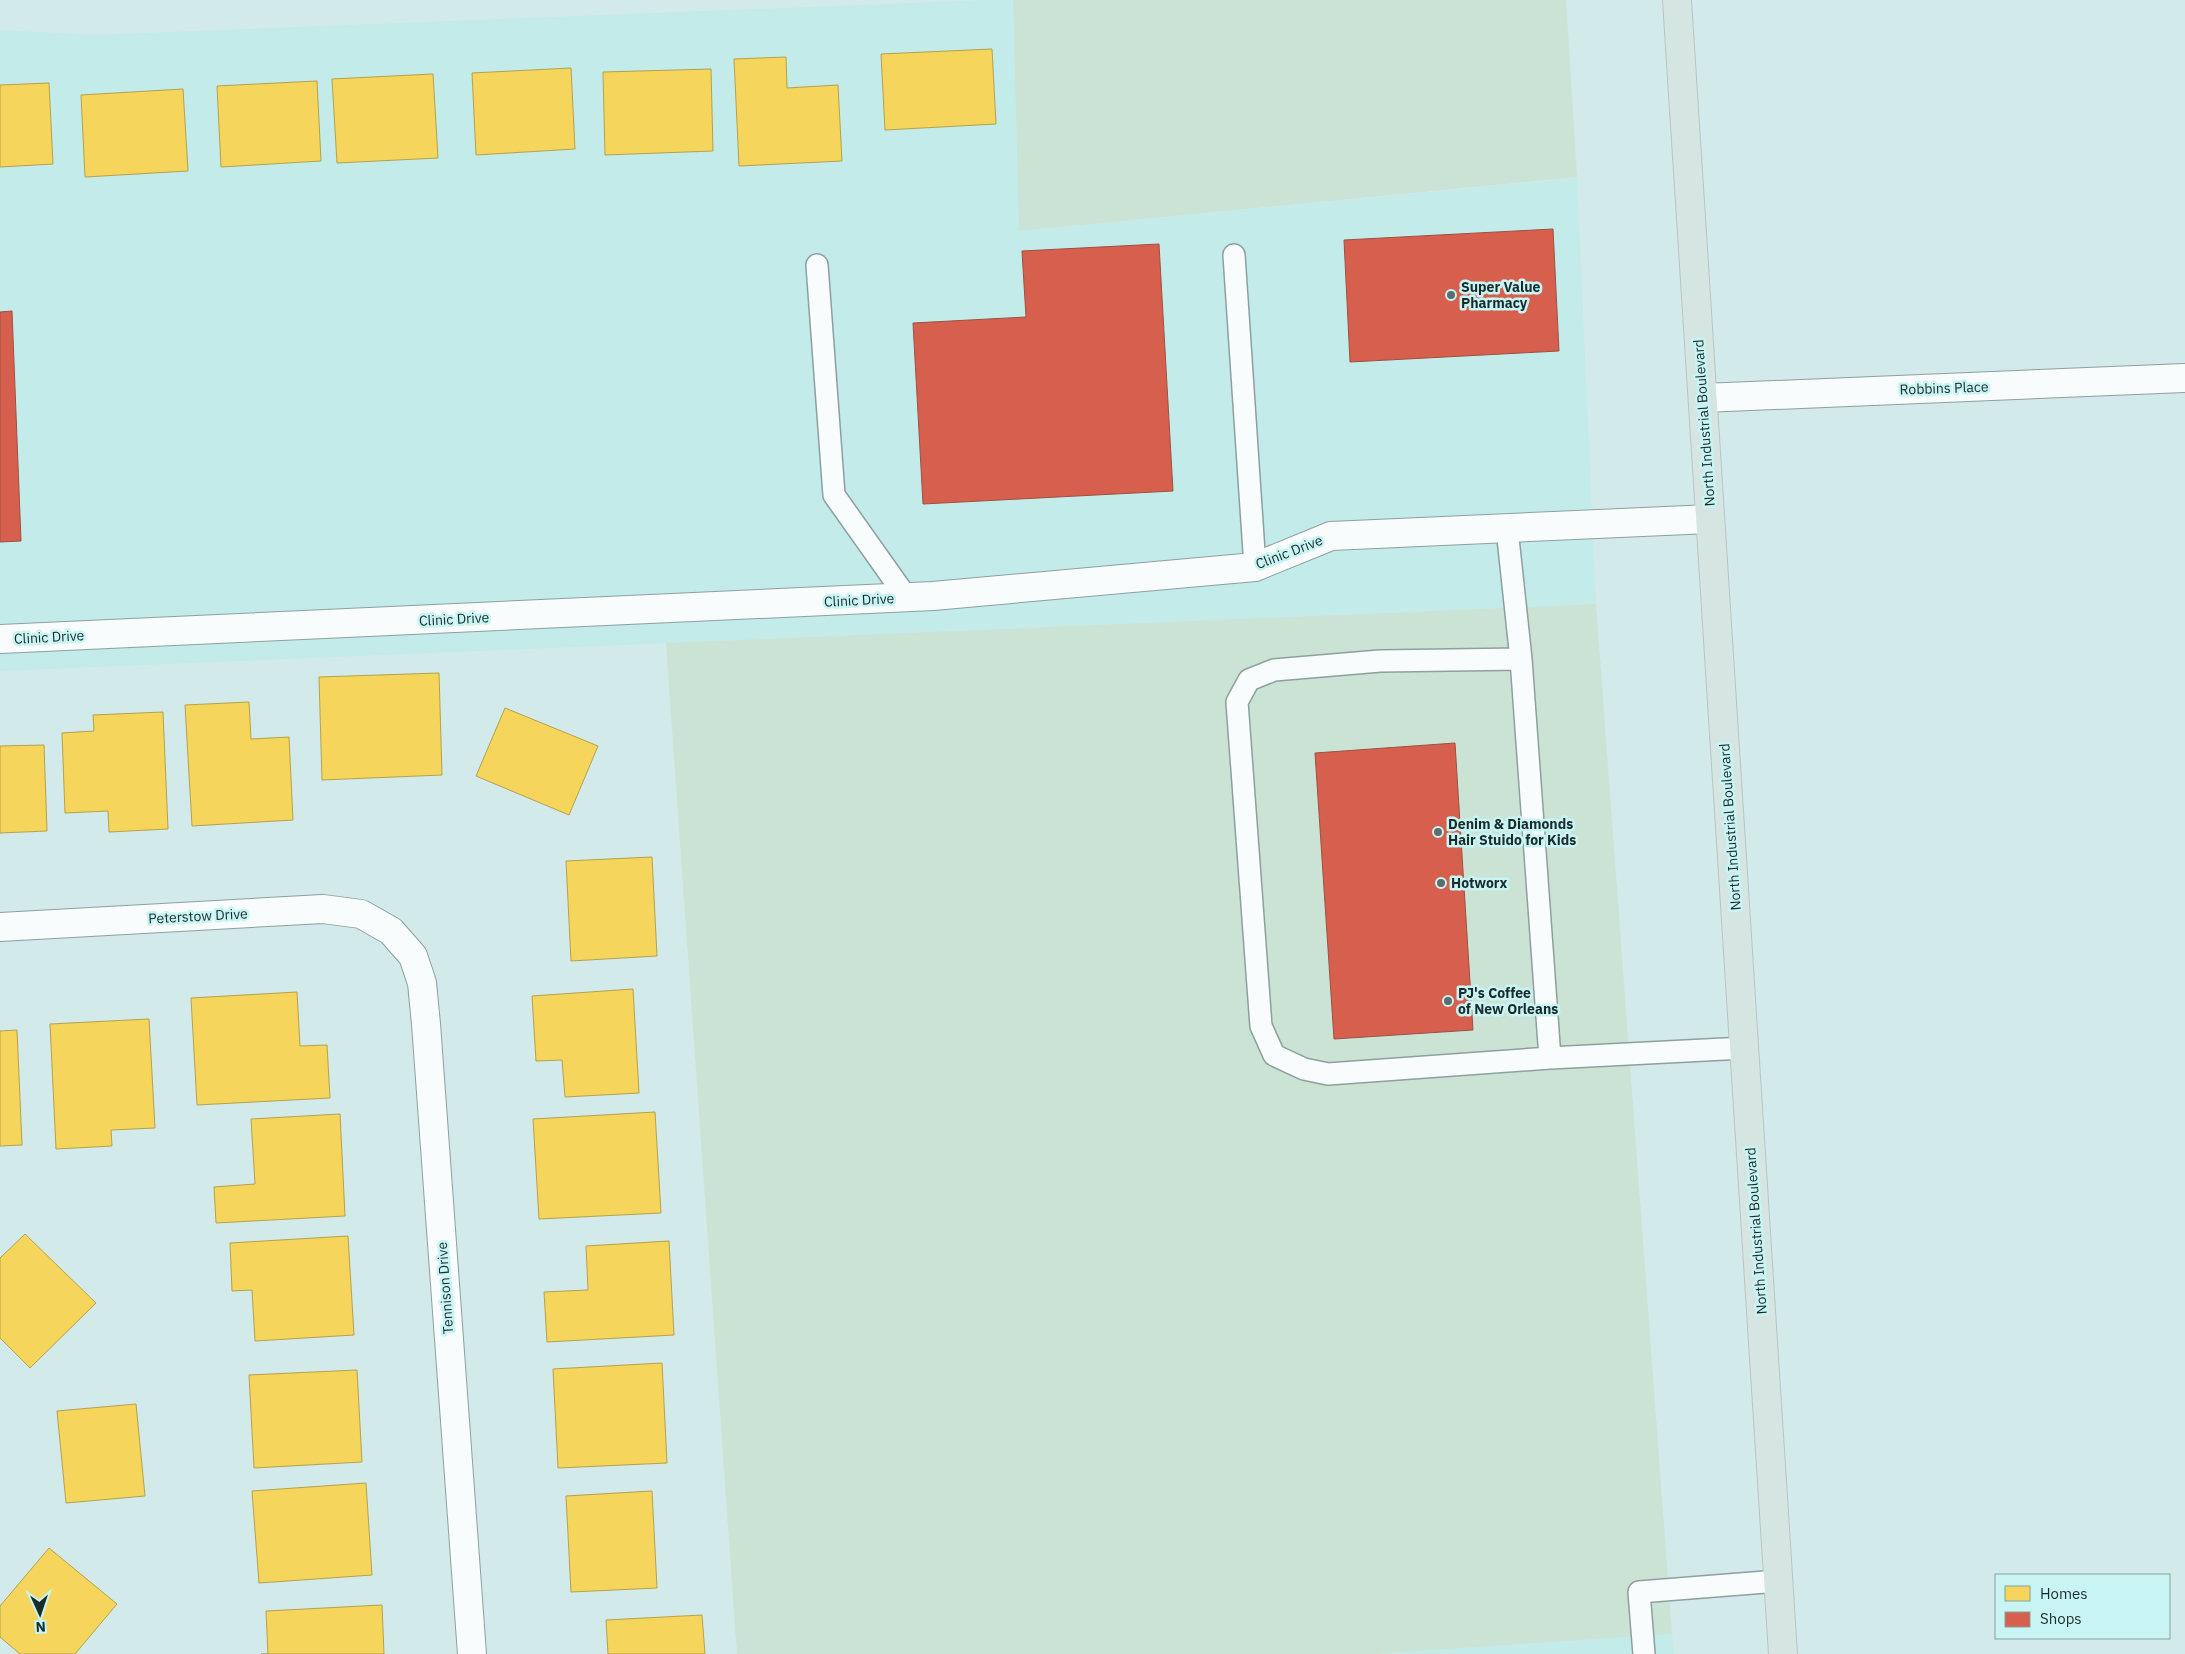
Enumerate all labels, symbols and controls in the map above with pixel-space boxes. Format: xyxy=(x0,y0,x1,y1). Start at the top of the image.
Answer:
place label: Super Value Pharmacy xyxy=(1461,278,1541,312)
marker: Super Value Pharmacy xyxy=(1445,289,1457,301)
street label: North Industrial Boulevard xyxy=(1689,339,1719,507)
street label: Robbins Place xyxy=(1899,377,1989,399)
street label: Clinic Drive xyxy=(1253,531,1325,573)
street label: Clinic Drive xyxy=(823,589,895,611)
street label: Clinic Drive xyxy=(418,608,490,630)
street label: Clinic Drive xyxy=(13,626,85,648)
street label: North Industrial Boulevard xyxy=(1715,743,1745,911)
place label: Denim & Diamonds Hair Stuido for Kids xyxy=(1448,815,1576,849)
marker: Denim & Diamonds Hair Stuido for Kids xyxy=(1432,826,1444,838)
place label: Hotworx xyxy=(1451,874,1507,892)
marker: Hotworx xyxy=(1435,877,1447,889)
street label: Peterstow Drive xyxy=(148,904,248,928)
place label: PJ's Coffee of New Orleans xyxy=(1458,984,1558,1018)
marker: PJ's Coffee of New Orleans xyxy=(1442,995,1454,1007)
street label: North Industrial Boulevard xyxy=(1741,1147,1771,1315)
street label: Tennison Drive xyxy=(433,1241,457,1335)
legend xyxy=(1995,1574,2170,1639)
text: Homes xyxy=(2040,1584,2088,1603)
north arrow xyxy=(15,1589,65,1639)
text: Shops xyxy=(2040,1609,2082,1628)
text: N xyxy=(35,1618,46,1636)

